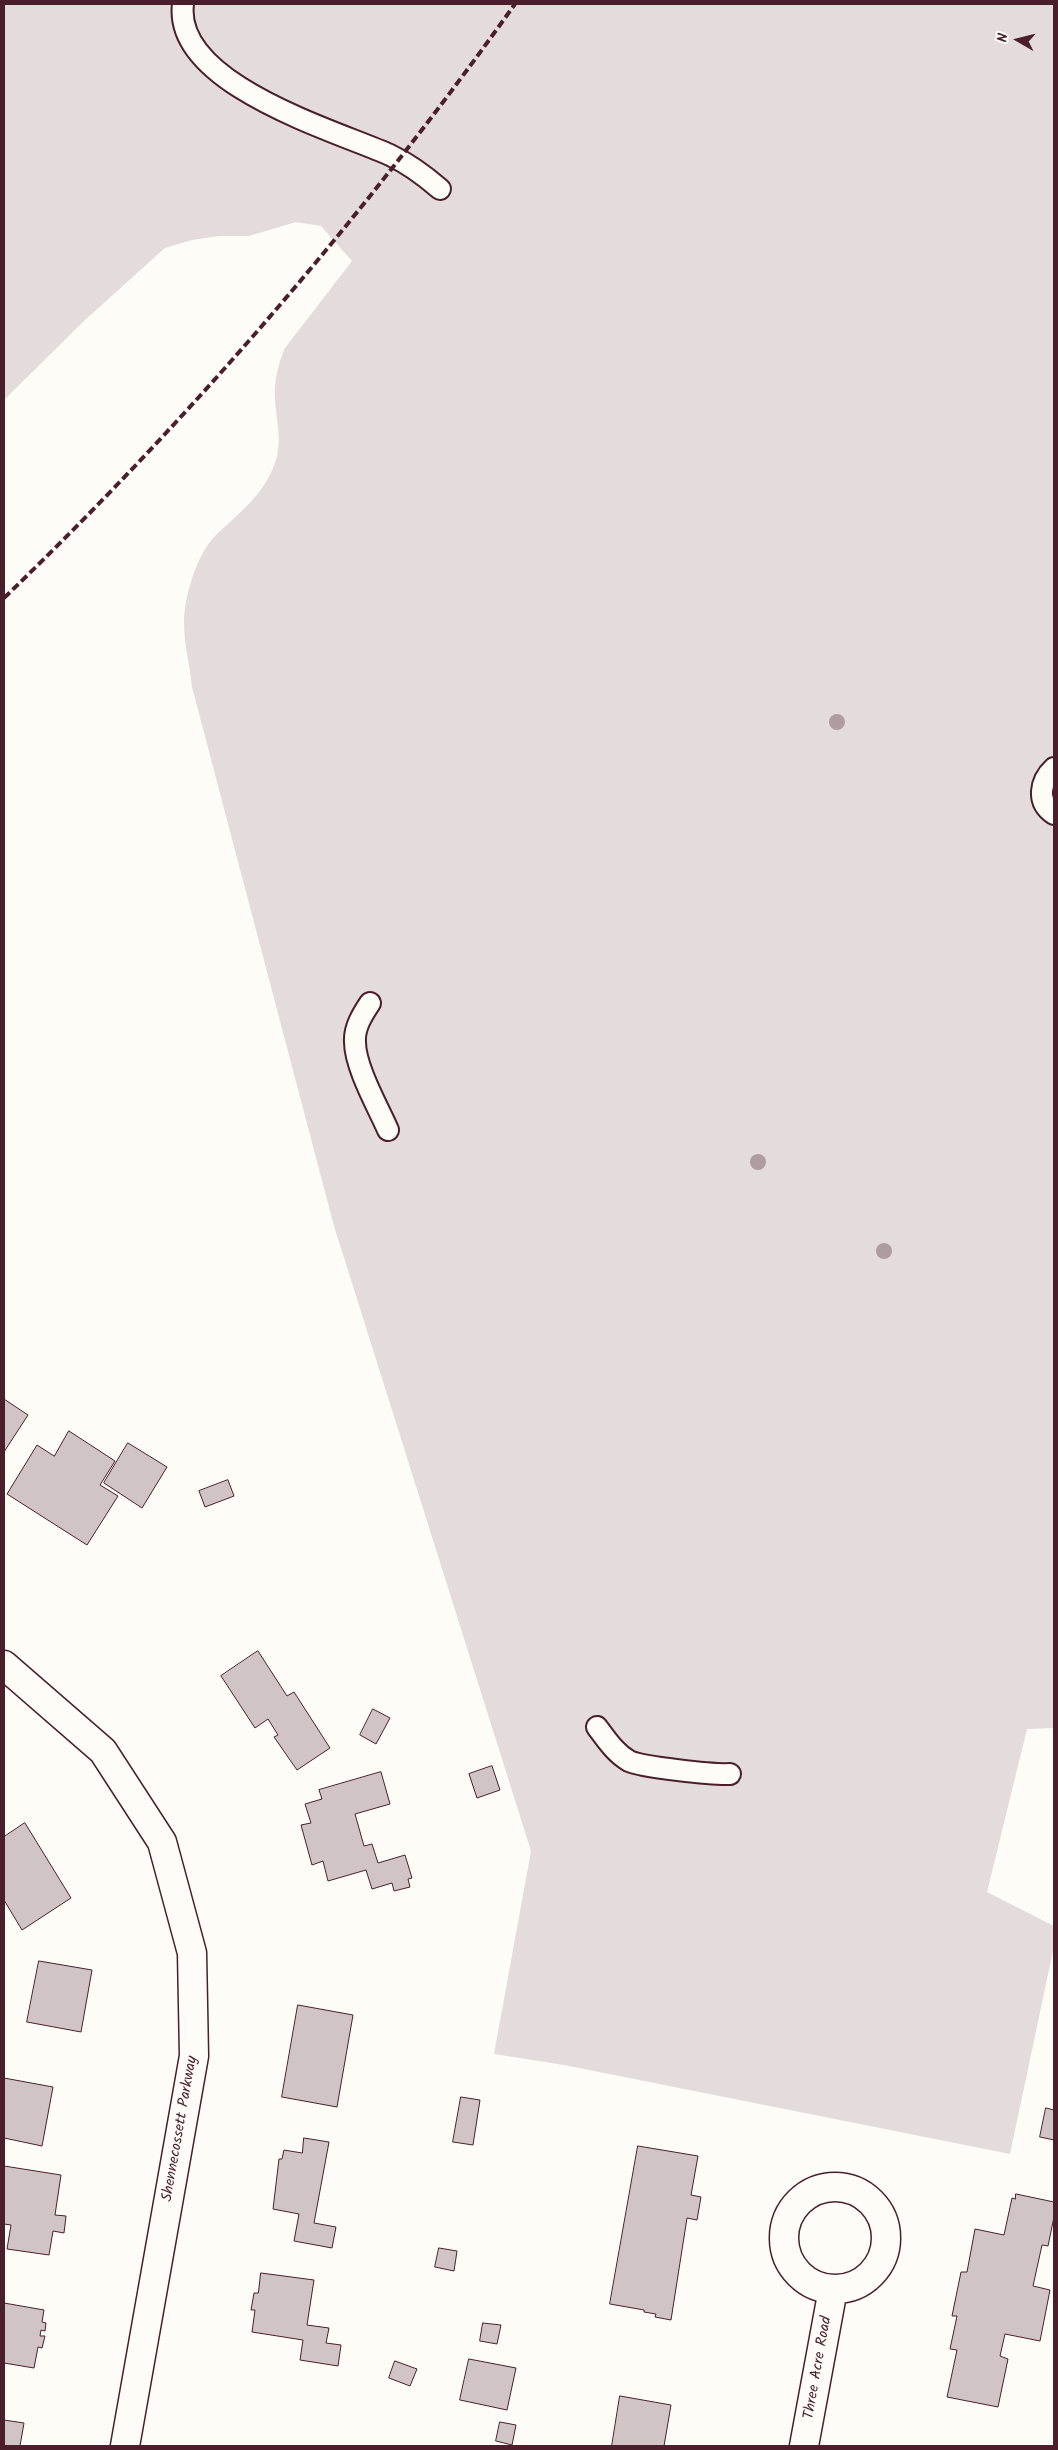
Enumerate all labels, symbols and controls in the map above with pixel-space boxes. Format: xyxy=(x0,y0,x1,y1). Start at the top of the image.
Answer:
north arrow xyxy=(993,15,1043,65)
text: N xyxy=(992,32,1015,44)
street label: Shennecossett Parkway xyxy=(159,2055,203,2203)
street label: Three Acre Road xyxy=(801,2315,837,2421)

